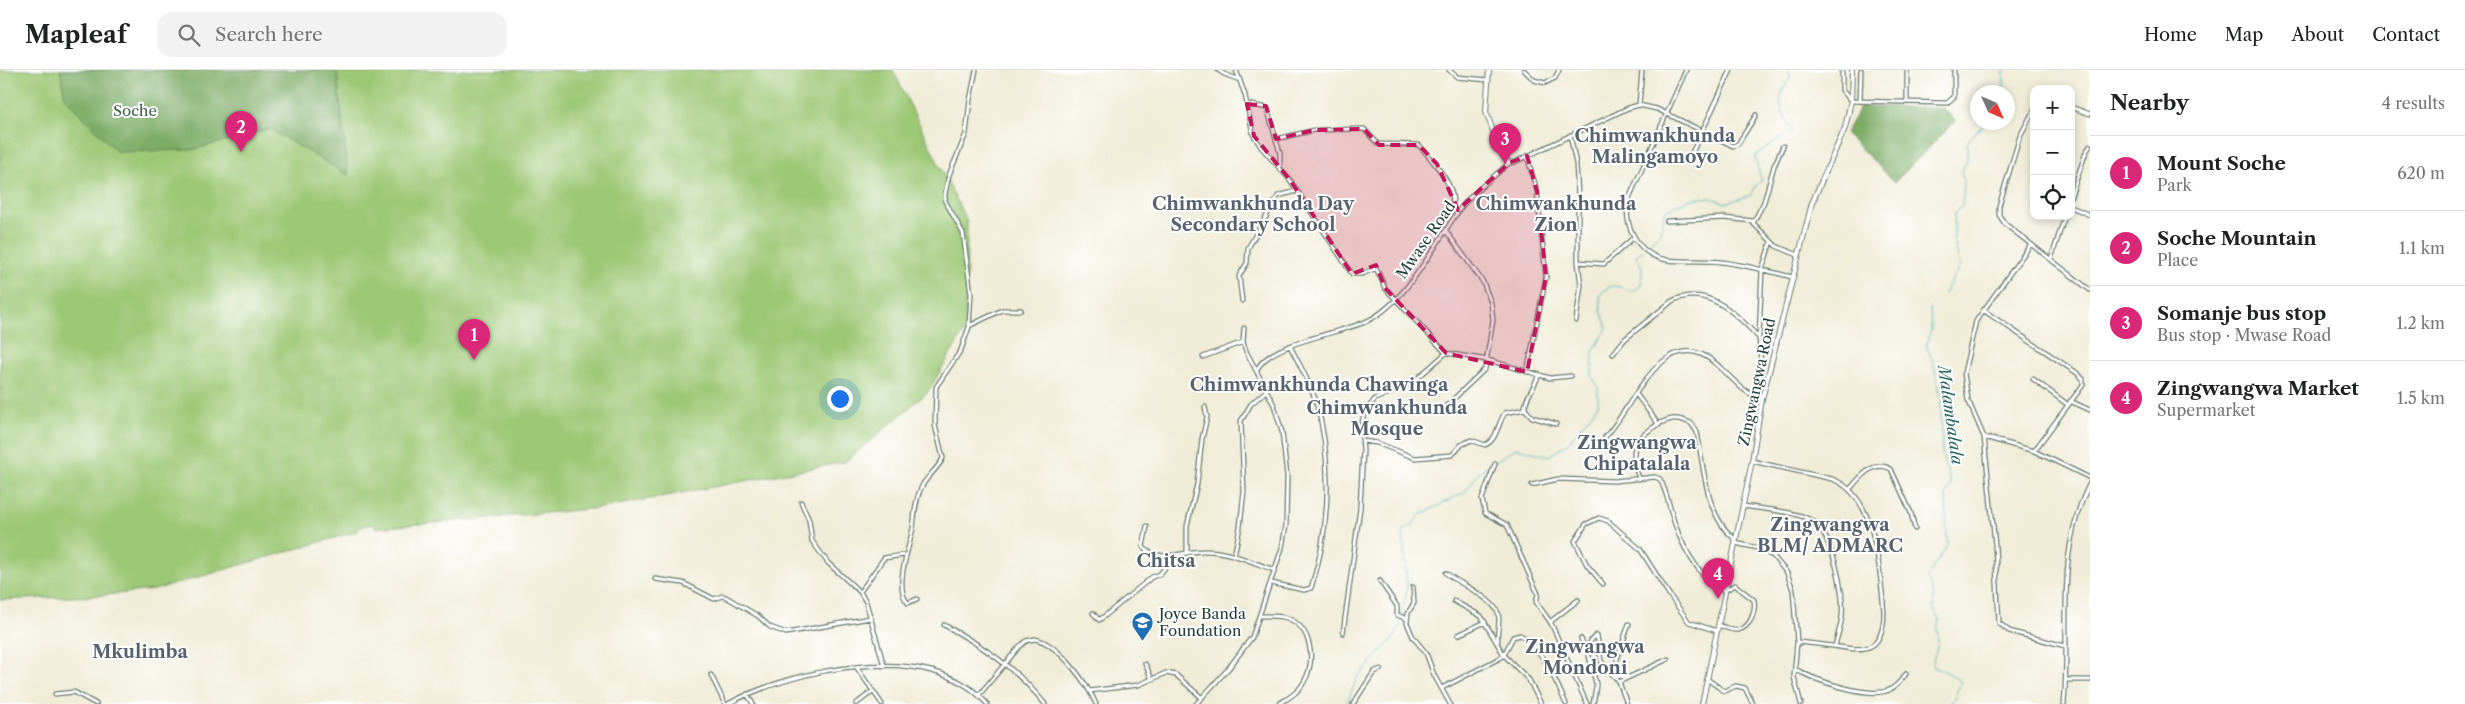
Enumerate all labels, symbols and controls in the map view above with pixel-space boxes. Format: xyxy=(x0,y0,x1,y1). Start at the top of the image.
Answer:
search box xyxy=(157,12,507,57)
text: Mapleaf xyxy=(25,20,127,49)
icon: search xyxy=(175,21,203,49)
text: Search here xyxy=(215,23,323,46)
text: Home xyxy=(2144,24,2197,46)
text: Map xyxy=(2225,24,2263,46)
text: About xyxy=(2291,24,2344,46)
text: Contact xyxy=(2372,24,2440,46)
north arrow xyxy=(1970,85,2015,130)
map controls xyxy=(2030,85,2075,220)
button: + xyxy=(2030,85,2075,130)
text: Nearby xyxy=(2110,90,2189,115)
text: 4 results xyxy=(2382,93,2445,113)
park label: Soche xyxy=(113,101,157,120)
pin: 2 xyxy=(225,111,257,152)
pin: 3 xyxy=(1489,123,1521,164)
district label: Chimwankhunda Malingamoyo xyxy=(1574,125,1736,168)
button: − xyxy=(2030,130,2075,175)
text: Mount Soche xyxy=(2157,152,2286,175)
text: 1 xyxy=(2122,163,2130,183)
text: 620 m xyxy=(2397,163,2445,183)
button: locate xyxy=(2030,175,2075,220)
text: Park xyxy=(2157,175,2192,195)
district label: Chimwankhunda Day Secondary School xyxy=(1152,193,1355,236)
district label: Chimwankhunda Zion xyxy=(1475,193,1637,236)
street label: Mwase Road xyxy=(1392,197,1459,282)
text: Soche Mountain xyxy=(2157,227,2317,250)
text: 2 xyxy=(2121,238,2131,258)
text: 1.1 km xyxy=(2399,238,2445,258)
text: Place xyxy=(2157,250,2198,270)
text: Somanje bus stop xyxy=(2157,302,2326,325)
text: 3 xyxy=(2121,313,2131,333)
text: 1.2 km xyxy=(2396,313,2445,333)
street label: Zingwangwa Road xyxy=(1734,316,1779,447)
pin: 1 xyxy=(458,319,490,360)
text: Bus stop · Mwase Road xyxy=(2157,325,2331,345)
water label: Malambalala xyxy=(1934,362,1968,467)
district label: Chimwankhunda Chawinga xyxy=(1190,374,1449,396)
text: Zingwangwa Market xyxy=(2157,377,2359,400)
your location xyxy=(827,386,853,412)
text: 4 xyxy=(2121,388,2131,408)
text: 1.5 km xyxy=(2397,388,2445,408)
district label: Chimwankhunda Mosque xyxy=(1306,397,1468,440)
text: Supermarket xyxy=(2157,400,2255,420)
district label: Zingwangwa Chipatalala xyxy=(1577,432,1697,475)
district label: Zingwangwa BLM/ ADMARC xyxy=(1757,514,1903,557)
district label: Chitsa xyxy=(1136,550,1196,572)
pin: 4 xyxy=(1702,558,1734,599)
place label: Joyce Banda Foundation xyxy=(1157,604,1246,640)
school or university icon: Joyce Banda Foundation xyxy=(1131,611,1155,642)
district label: Zingwangwa Mondoni xyxy=(1525,636,1645,679)
district label: Mkulimba xyxy=(92,641,188,663)

